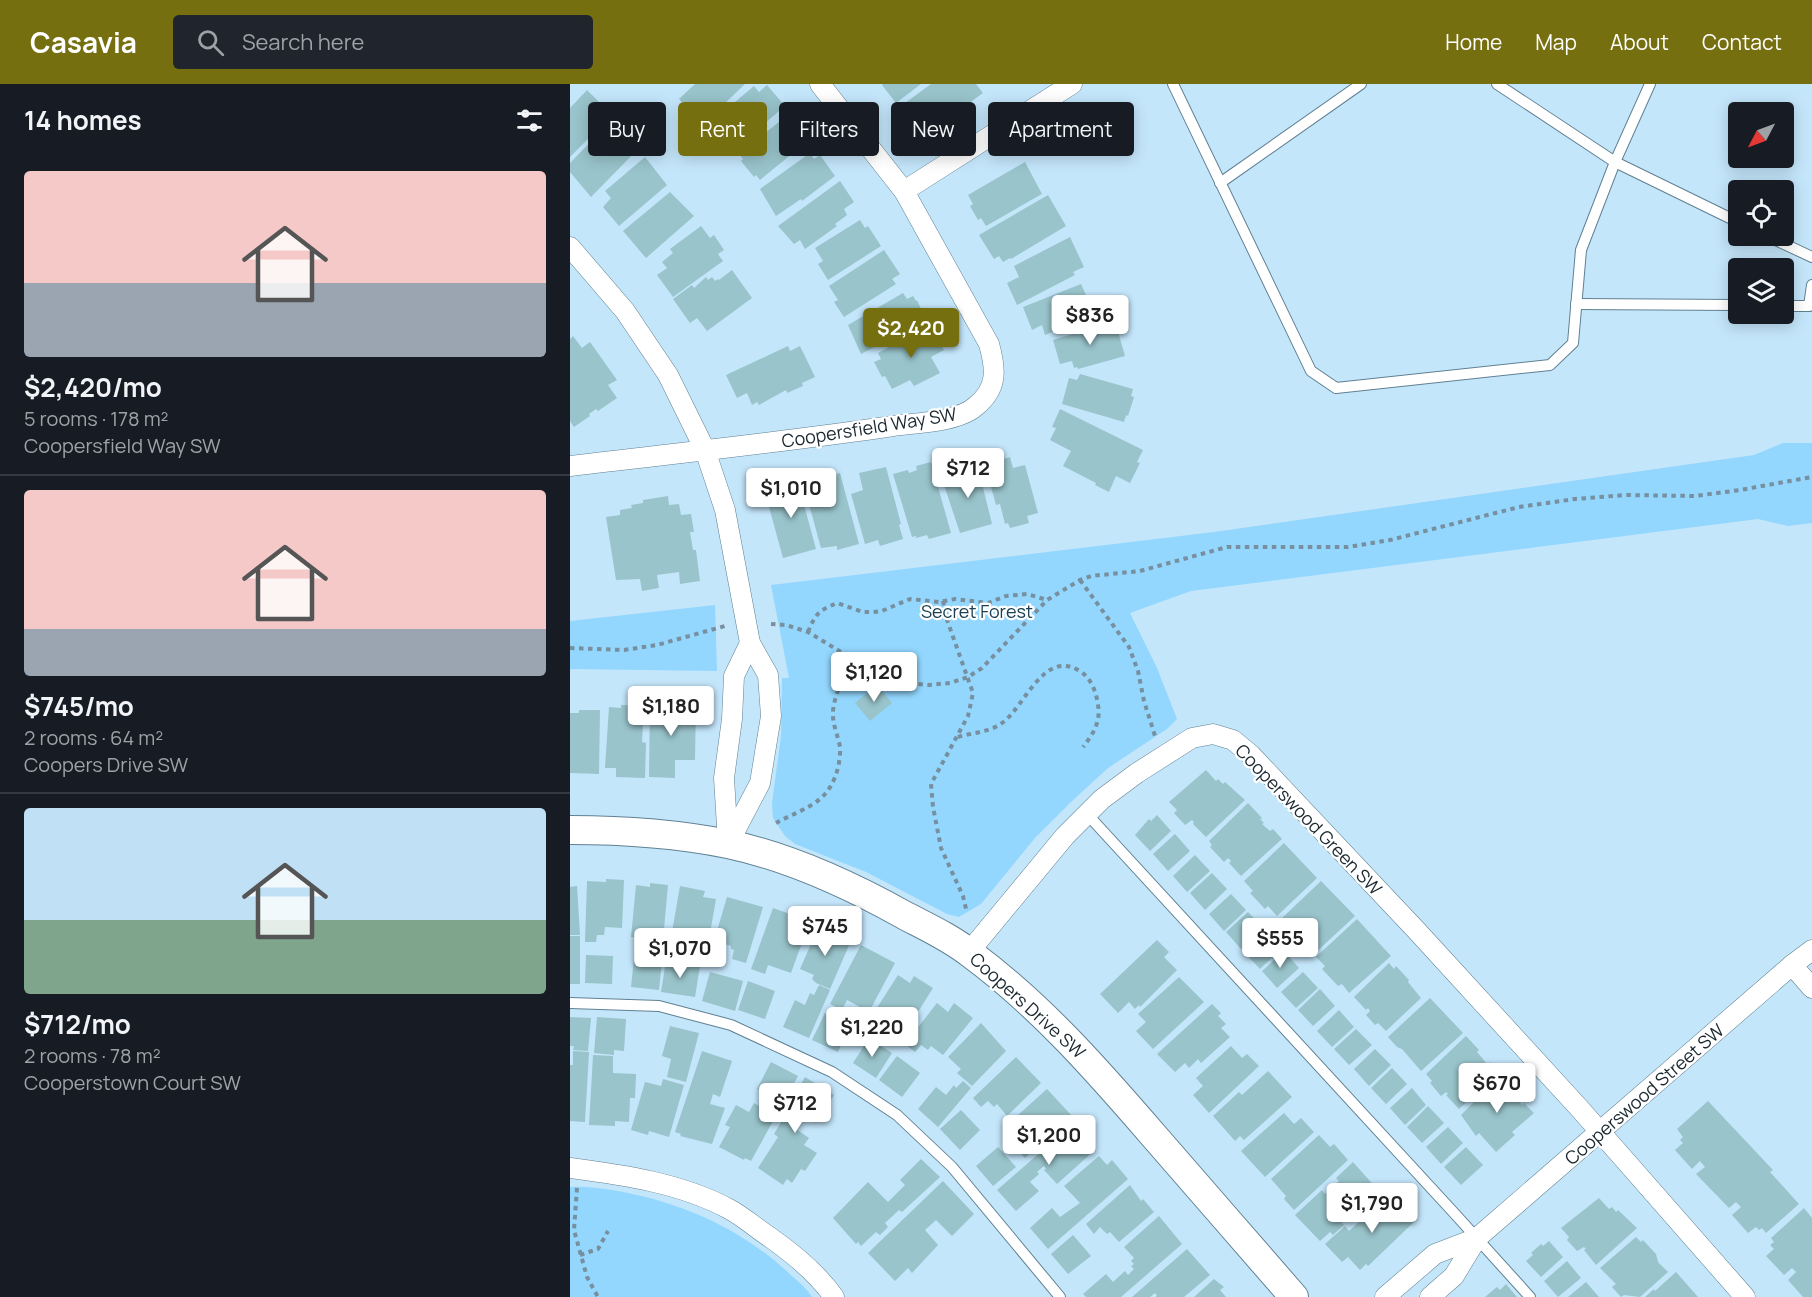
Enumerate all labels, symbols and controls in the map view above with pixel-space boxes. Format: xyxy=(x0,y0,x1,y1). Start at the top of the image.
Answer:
search box xyxy=(173,15,593,69)
text: Casavia xyxy=(30,23,137,61)
icon: search xyxy=(194,26,227,59)
text: Search here xyxy=(242,27,364,57)
text: Home xyxy=(1445,28,1502,56)
text: Map xyxy=(1535,28,1577,56)
text: About xyxy=(1610,28,1669,56)
text: Contact xyxy=(1702,28,1782,56)
text: 14 homes xyxy=(24,102,142,138)
chip: Buy xyxy=(588,102,666,156)
chip: Rent xyxy=(678,102,767,156)
chip: Filters xyxy=(779,102,879,156)
chip: New xyxy=(891,102,976,156)
chip: Apartment xyxy=(988,102,1134,156)
north arrow xyxy=(1728,102,1794,168)
map controls xyxy=(1728,102,1794,324)
icon: filters xyxy=(513,104,546,137)
button: locate xyxy=(1728,180,1794,246)
icon: home xyxy=(231,210,339,318)
button: layers xyxy=(1728,258,1794,324)
pin: $836 xyxy=(1054,295,1126,346)
text: $836 xyxy=(1066,301,1114,328)
pin: $2,420 xyxy=(862,308,960,359)
text: $2,420 xyxy=(877,314,945,341)
text: $2,420/mo xyxy=(24,369,162,405)
street label: Coopersfield Way SW xyxy=(780,401,958,453)
text: 5 rooms · 178 m² xyxy=(24,405,169,432)
text: Coopersfield Way SW xyxy=(24,432,221,459)
pin: $712 xyxy=(932,448,1004,499)
text: $712 xyxy=(946,454,990,481)
pin: $1,010 xyxy=(742,468,840,519)
text: $1,010 xyxy=(760,474,822,501)
icon: home xyxy=(231,529,339,637)
park label: Secret Forest xyxy=(921,599,1033,623)
pin: $1,120 xyxy=(825,652,923,703)
text: $1,120 xyxy=(845,658,903,685)
pin: $1,180 xyxy=(622,686,720,737)
text: $745/mo xyxy=(24,688,134,724)
text: $1,180 xyxy=(642,692,700,719)
text: 2 rooms · 64 m² xyxy=(24,724,163,751)
street label: Cooperswood Green SW xyxy=(1230,738,1388,900)
text: Coopers Drive SW xyxy=(24,751,188,778)
icon: home xyxy=(231,847,339,955)
pin: $745 xyxy=(789,906,861,957)
text: $745 xyxy=(802,912,848,939)
pin: $555 xyxy=(1244,918,1316,969)
text: $555 xyxy=(1256,924,1304,951)
pin: $1,070 xyxy=(631,928,729,979)
text: $1,070 xyxy=(648,934,712,961)
street label: Coopers Drive SW xyxy=(965,947,1091,1063)
text: $712/mo xyxy=(24,1006,131,1042)
pin: $1,220 xyxy=(823,1007,921,1058)
text: $1,220 xyxy=(840,1013,904,1040)
street label: Cooperswood Street SW xyxy=(1559,1018,1729,1170)
text: 2 rooms · 78 m² xyxy=(24,1042,161,1069)
pin: $670 xyxy=(1461,1063,1533,1114)
text: Cooperstown Court SW xyxy=(24,1069,241,1096)
text: $670 xyxy=(1473,1069,1521,1096)
pin: $712 xyxy=(759,1083,831,1134)
text: $712 xyxy=(773,1089,817,1116)
pin: $1,200 xyxy=(1000,1115,1098,1166)
text: $1,200 xyxy=(1017,1121,1081,1148)
pin: $1,790 xyxy=(1323,1183,1421,1234)
text: $1,790 xyxy=(1341,1189,1403,1216)

